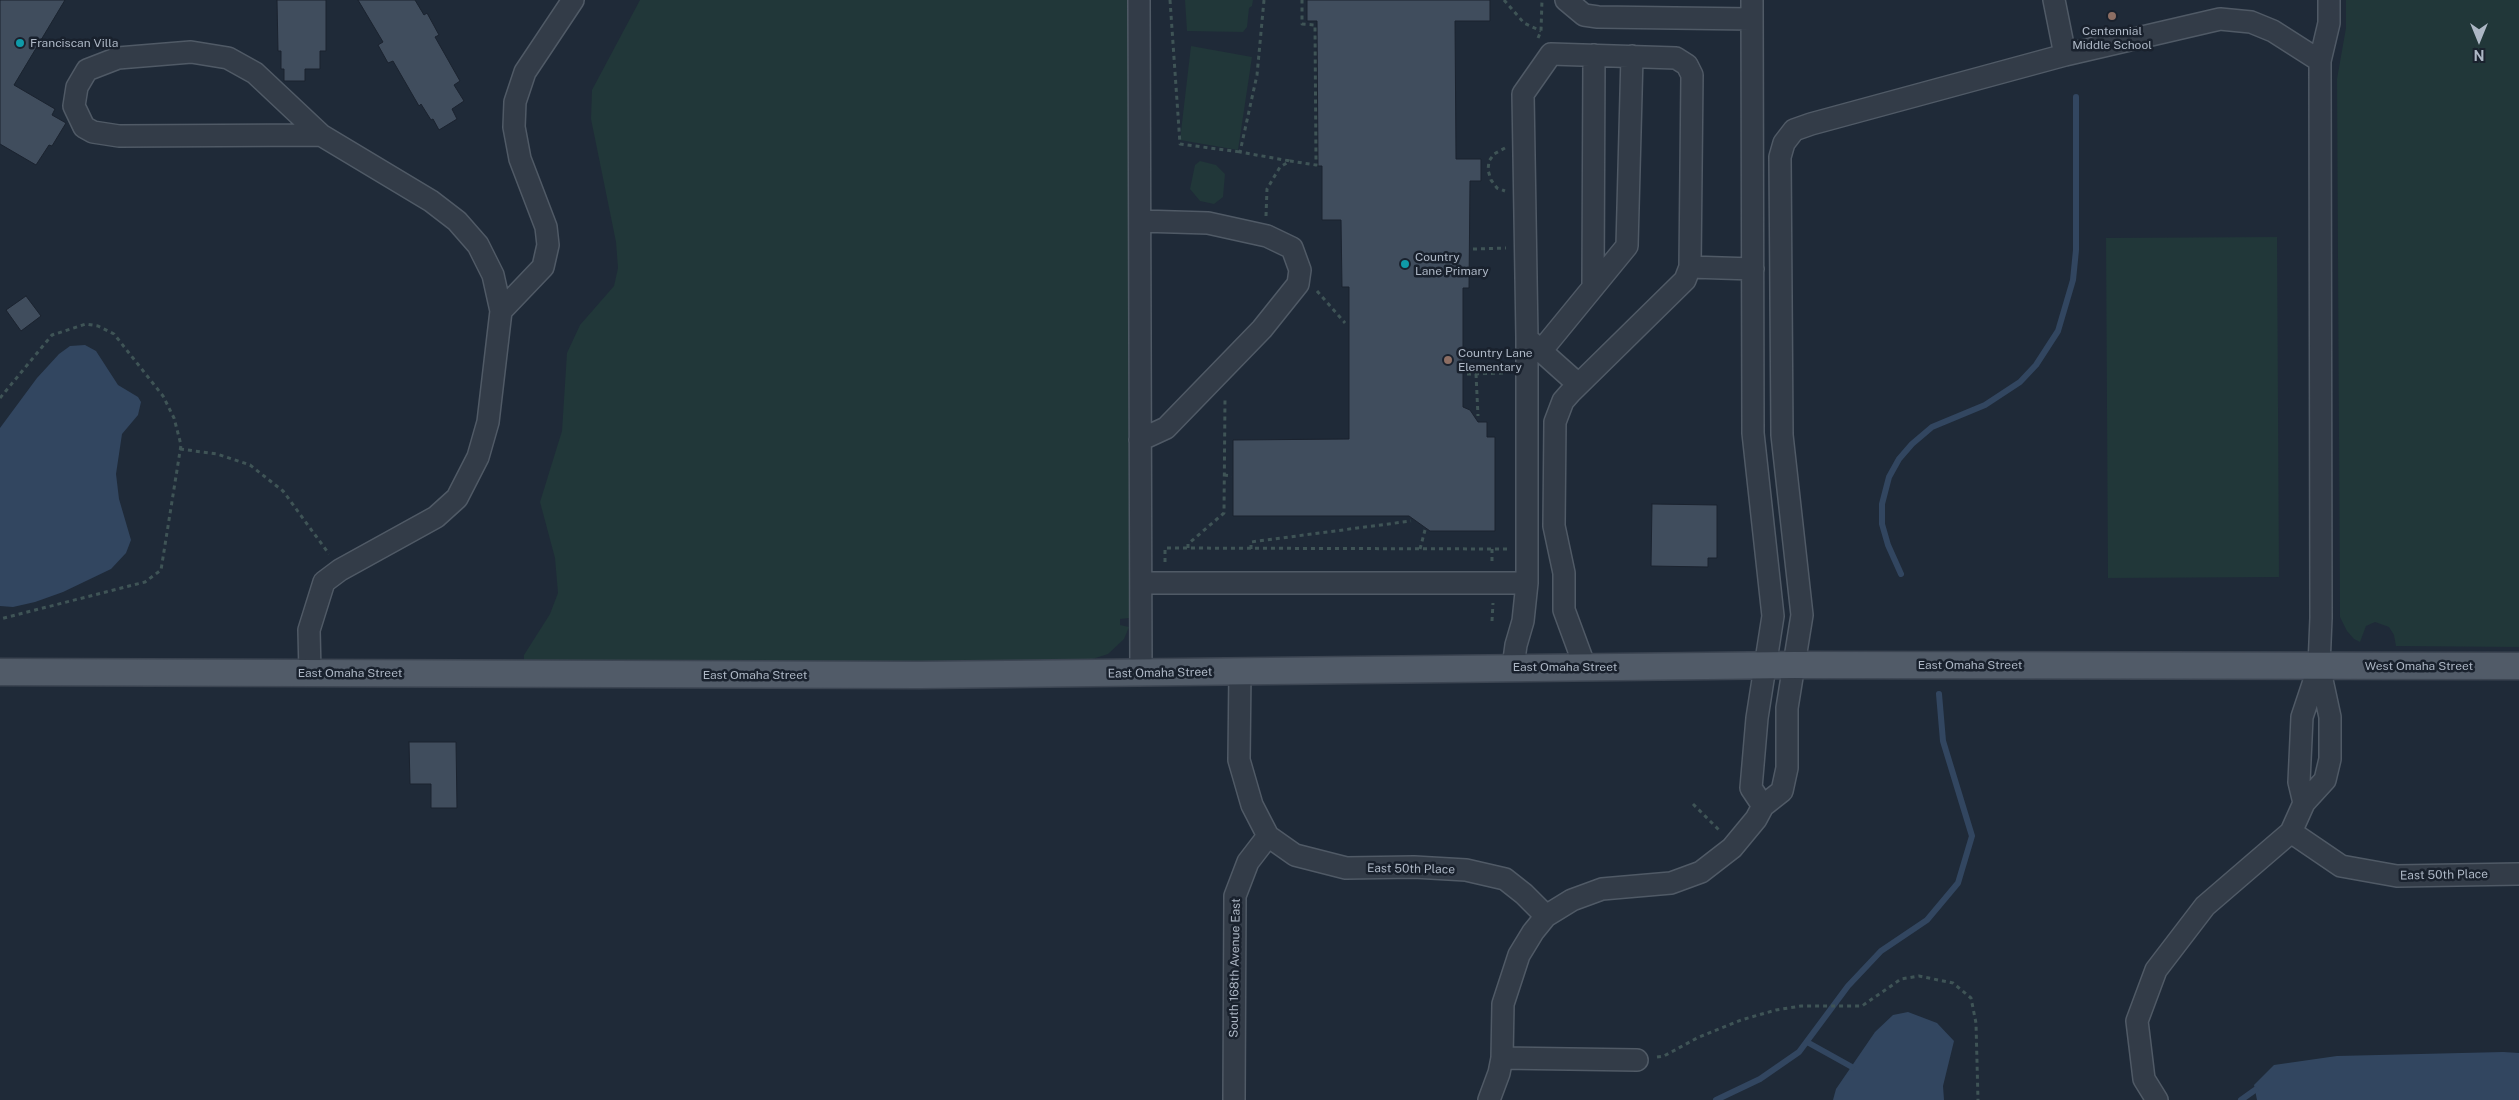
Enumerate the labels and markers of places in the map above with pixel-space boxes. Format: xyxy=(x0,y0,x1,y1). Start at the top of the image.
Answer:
marker: Centennial Middle School xyxy=(2106,10,2118,22)
place label: Centennial Middle School xyxy=(2072,24,2152,52)
place label: Franciscan Villa xyxy=(30,36,118,50)
marker: Franciscan Villa xyxy=(14,37,26,49)
place label: Country Lane Primary xyxy=(1415,250,1489,278)
marker: Country Lane Primary xyxy=(1399,258,1411,270)
place label: Country Lane Elementary xyxy=(1458,346,1533,374)
marker: Country Lane Elementary xyxy=(1442,354,1454,366)

